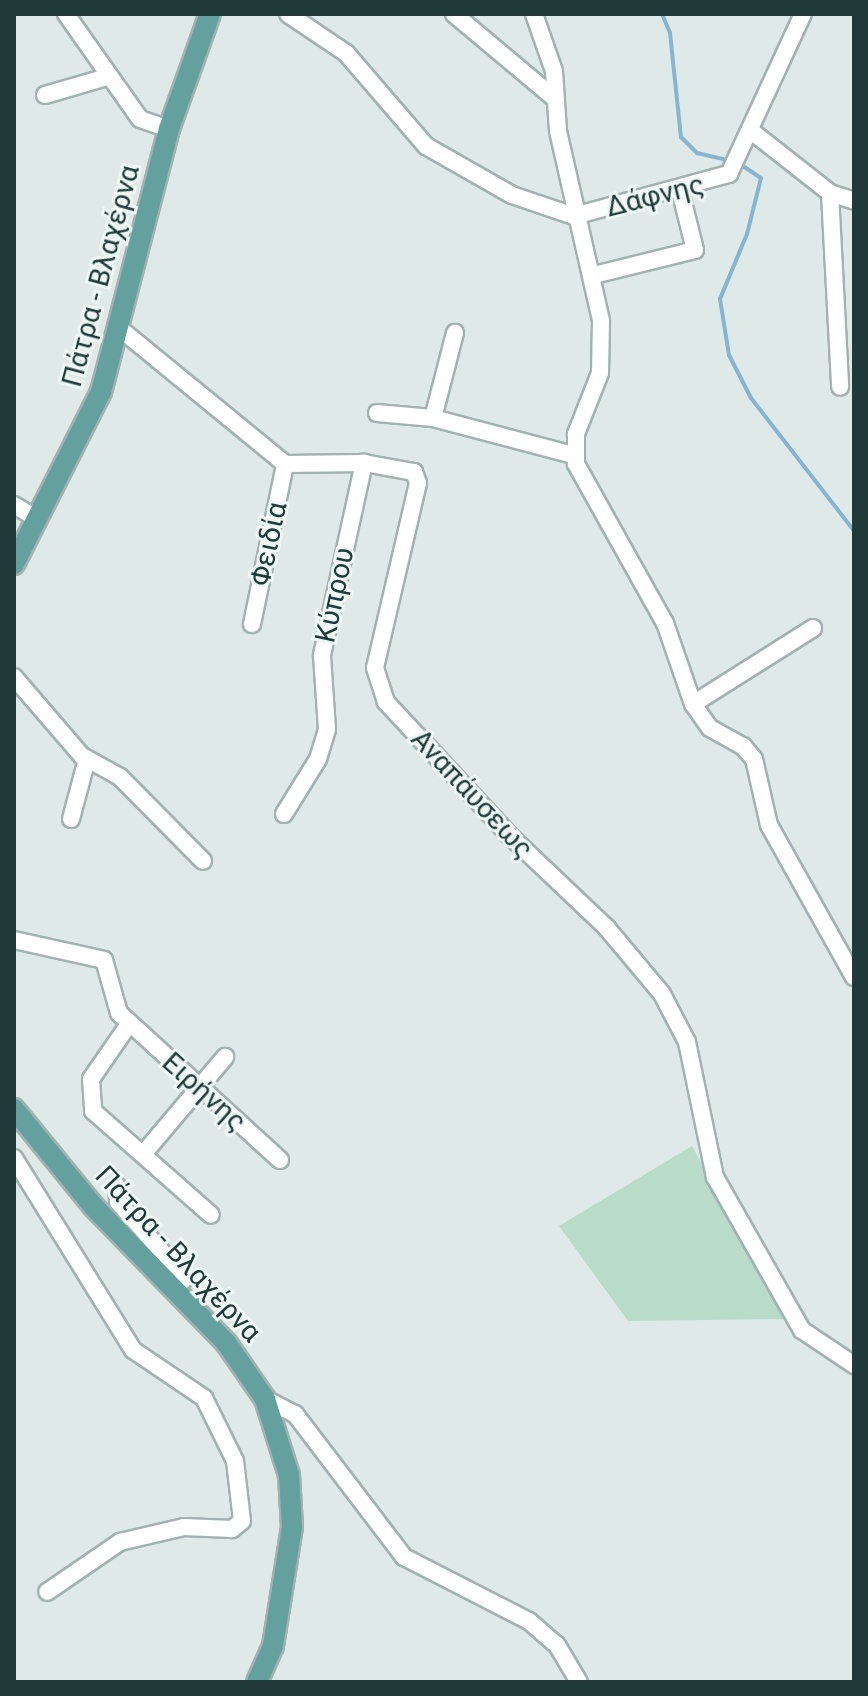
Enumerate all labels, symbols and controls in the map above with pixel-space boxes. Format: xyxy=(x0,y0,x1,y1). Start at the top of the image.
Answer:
street label: Πάτρα - Βλαχέρνα xyxy=(55,161,147,391)
street label: Δάφνης xyxy=(603,168,707,224)
street label: Φειδία xyxy=(244,499,294,589)
street label: Κύπρου xyxy=(309,544,361,646)
street label: Αναπάυσεως xyxy=(404,723,540,865)
street label: Ειρήνης xyxy=(155,1046,253,1138)
street label: Πάτρα - Βλαχέρνα xyxy=(88,1159,268,1349)

